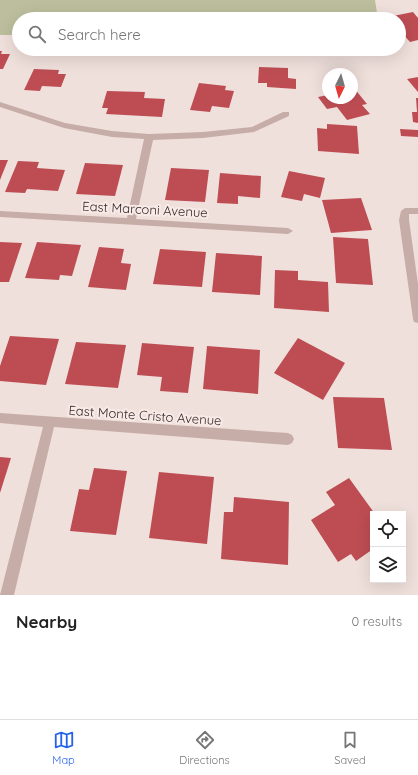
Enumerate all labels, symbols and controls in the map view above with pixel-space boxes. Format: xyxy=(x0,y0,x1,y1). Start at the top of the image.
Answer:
search box xyxy=(12,12,406,56)
icon: search xyxy=(26,23,48,45)
text: Search here xyxy=(58,25,141,44)
north arrow xyxy=(322,68,358,104)
street label: East Marconi Avenue xyxy=(82,198,208,220)
street label: East Monte Cristo Avenue xyxy=(68,402,222,428)
map controls xyxy=(370,511,406,583)
button: locate xyxy=(370,511,406,547)
button: layers xyxy=(370,547,406,583)
text: Nearby xyxy=(16,611,77,632)
text: 0 results xyxy=(351,613,402,629)
tab: Map xyxy=(52,729,75,767)
tab: Directions xyxy=(179,729,230,767)
tab: Saved xyxy=(334,729,366,767)

